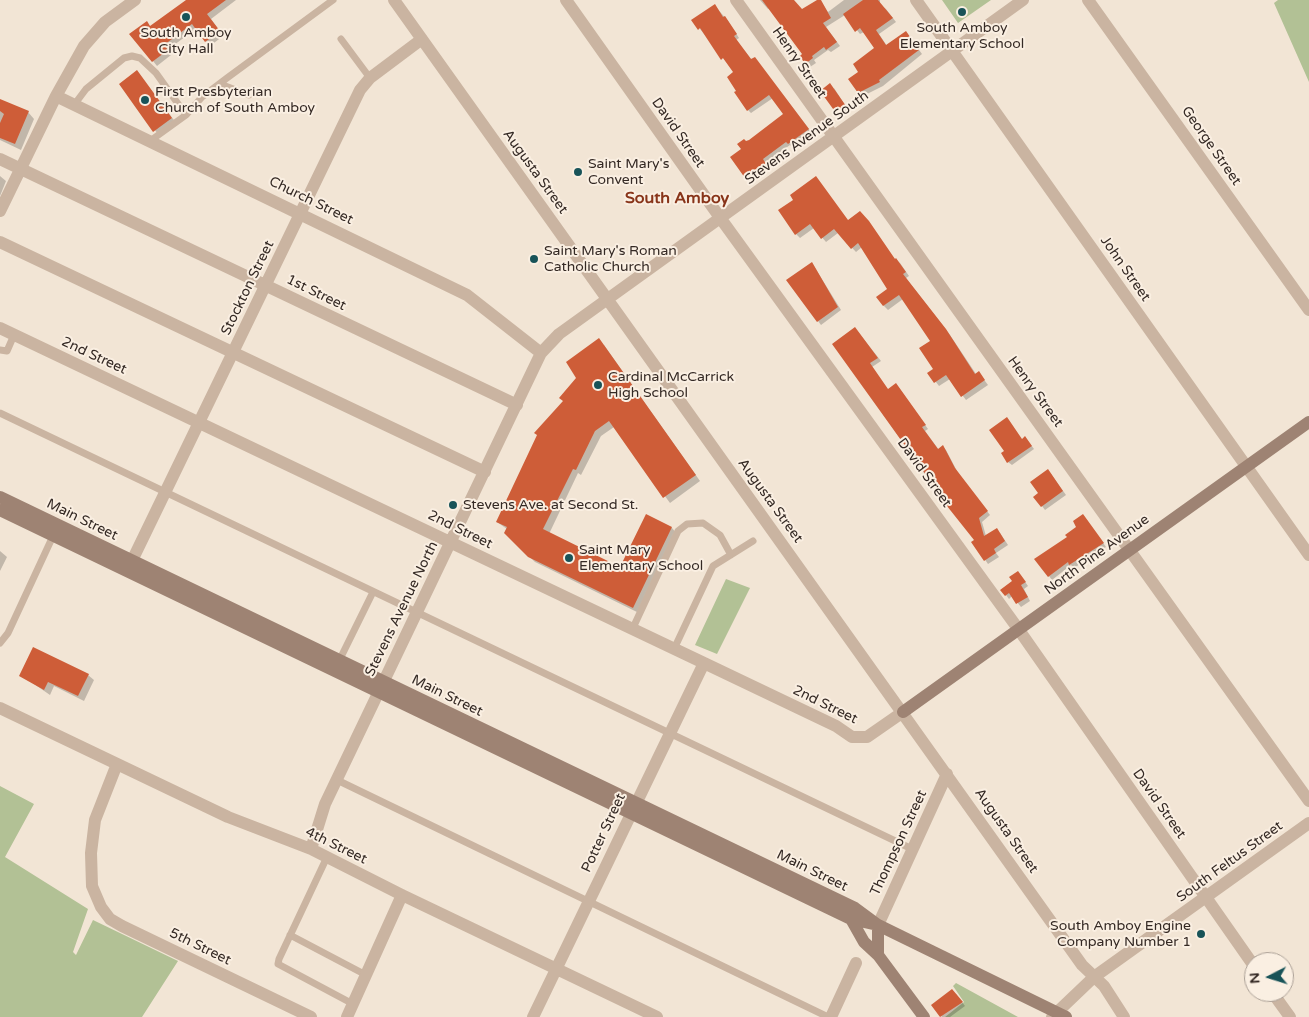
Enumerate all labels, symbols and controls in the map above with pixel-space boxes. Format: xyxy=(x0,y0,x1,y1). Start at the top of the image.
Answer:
marker: South Amboy Elementary School xyxy=(956,6,968,18)
marker: South Amboy City Hall xyxy=(180,11,192,23)
place label: South Amboy Elementary School xyxy=(900,20,1024,52)
street label: Henry Street xyxy=(768,24,830,102)
place label: South Amboy City Hall xyxy=(140,25,232,58)
place label: First Presbyterian Church of South Amboy xyxy=(155,84,315,116)
street label: Stevens Avenue South xyxy=(742,87,872,189)
marker: First Presbyterian Church of South Amboy xyxy=(139,94,151,106)
street label: David Street xyxy=(648,95,708,171)
street label: George Street xyxy=(1178,103,1244,189)
street label: Augusta Street xyxy=(499,127,571,217)
place label: Saint Mary's Convent xyxy=(588,156,669,188)
marker: Saint Mary's Convent xyxy=(572,166,584,178)
street label: Church Street xyxy=(266,173,356,229)
district label: South Amboy xyxy=(625,189,729,209)
street label: John Street xyxy=(1096,233,1154,305)
street label: Stockton Street xyxy=(218,238,278,338)
place label: Saint Mary's Roman Catholic Church xyxy=(544,243,677,276)
marker: Saint Mary's Roman Catholic Church xyxy=(528,253,540,265)
street label: 1st Street xyxy=(283,271,349,315)
street label: 2nd Street xyxy=(59,334,129,378)
street label: Henry Street xyxy=(1004,353,1066,431)
place label: Cardinal McCarrick High School xyxy=(608,369,734,402)
marker: Cardinal McCarrick High School xyxy=(592,379,604,391)
street label: David Street xyxy=(893,435,955,511)
street label: Augusta Street xyxy=(734,456,806,546)
street label: Main Street xyxy=(44,496,120,544)
place label: Stevens Ave. at Second St. xyxy=(463,497,638,513)
marker: Stevens Ave. at Second St. xyxy=(447,499,459,511)
street label: 2nd Street xyxy=(425,507,495,553)
street label: North Pine Avenue xyxy=(1041,511,1153,599)
street label: Stevens Avenue North xyxy=(362,539,442,679)
place label: Saint Mary Elementary School xyxy=(579,542,703,574)
marker: Saint Mary Elementary School xyxy=(563,552,575,564)
street label: Main Street xyxy=(409,672,485,720)
street label: 2nd Street xyxy=(790,682,860,728)
street label: David Street xyxy=(1129,766,1189,842)
street label: Augusta Street xyxy=(971,785,1041,877)
street label: Thompson Street xyxy=(867,788,931,898)
street label: Potter Street xyxy=(578,791,630,875)
street label: South Feltus Street xyxy=(1174,818,1286,906)
street label: 4th Street xyxy=(303,824,369,868)
street label: Main Street xyxy=(774,847,850,895)
place label: South Amboy Engine Company Number 1 xyxy=(1050,918,1191,950)
street label: 5th Street xyxy=(167,925,233,969)
marker: South Amboy Engine Company Number 1 xyxy=(1195,928,1207,940)
north arrow xyxy=(1244,952,1294,1002)
text: N xyxy=(1246,972,1264,985)

